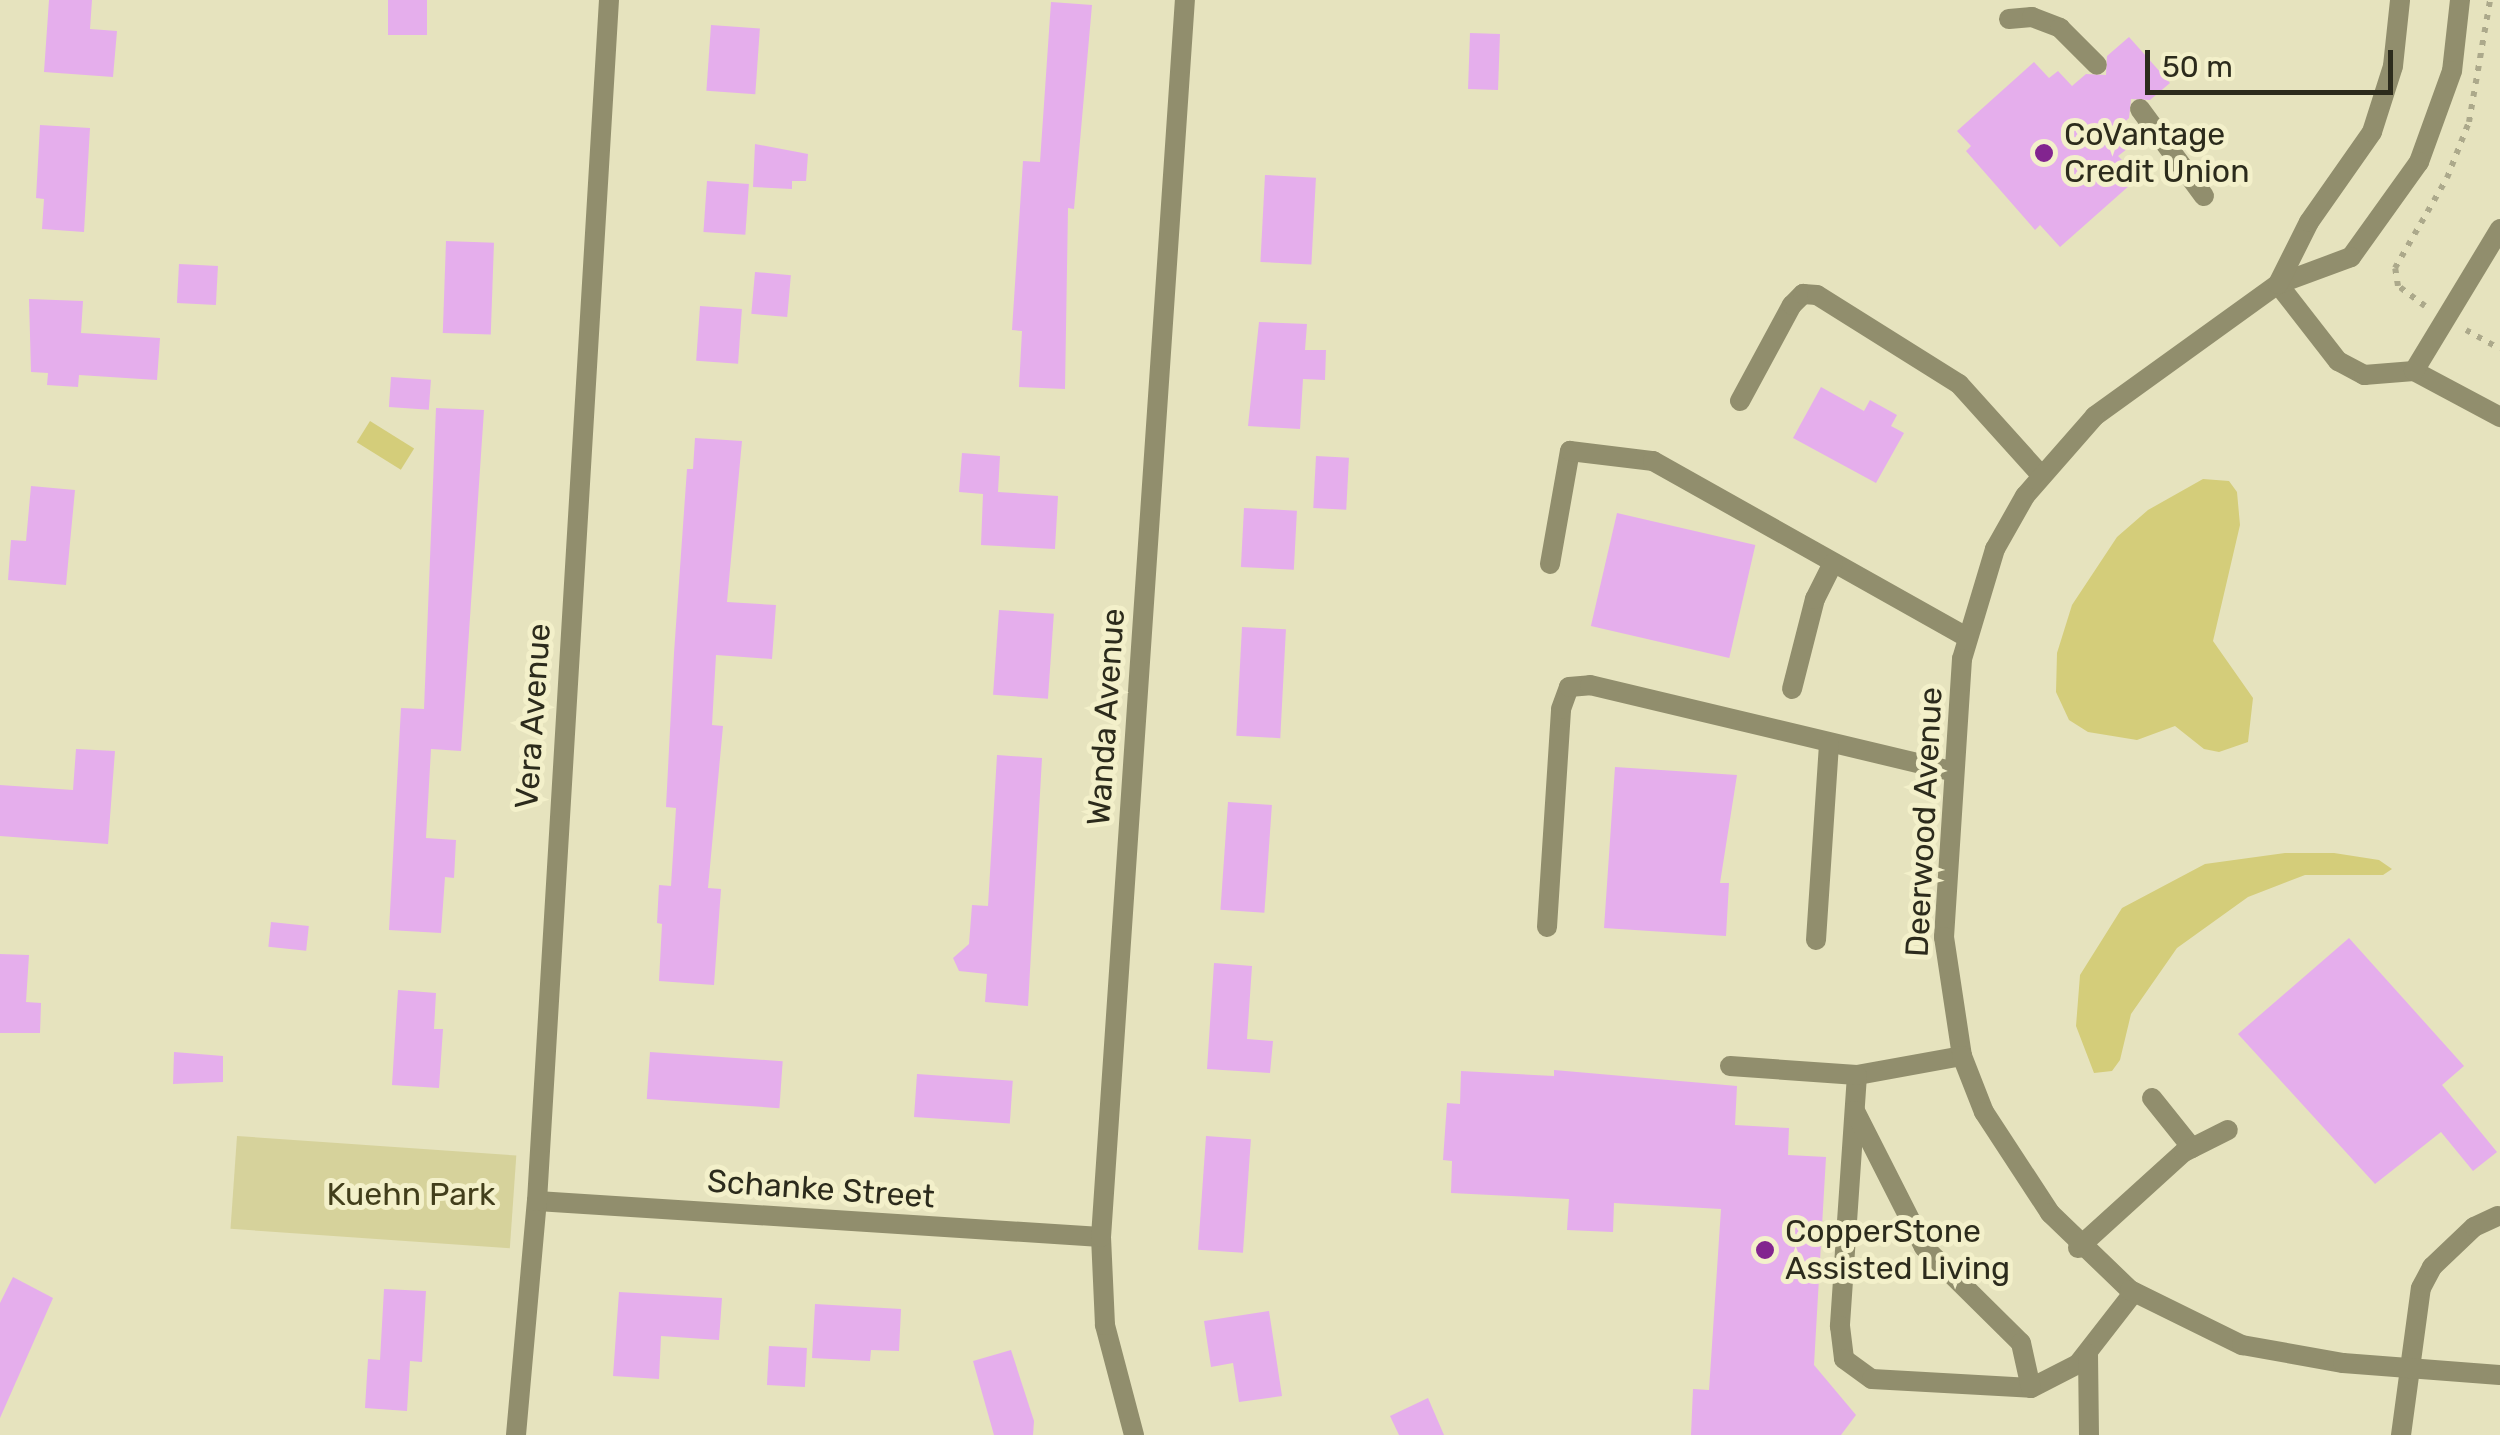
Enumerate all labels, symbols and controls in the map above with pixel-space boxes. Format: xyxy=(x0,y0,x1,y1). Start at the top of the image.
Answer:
scale bar xyxy=(2150,30,2398,92)
text: 50 m xyxy=(2162,49,2233,85)
place label: CoVantage Credit Union xyxy=(2064,116,2250,191)
marker: CoVantage Credit Union xyxy=(2033,142,2055,164)
street label: Wanda Avenue xyxy=(1079,607,1133,827)
street label: Vera Avenue xyxy=(507,622,559,810)
street label: Deerwood Avenue xyxy=(1898,686,1950,958)
street label: Schanke Street xyxy=(706,1162,936,1216)
park label: Kuehn Park xyxy=(327,1175,495,1213)
place label: CopperStone Assisted Living xyxy=(1785,1213,2010,1288)
marker: CopperStone Assisted Living xyxy=(1754,1239,1776,1261)

